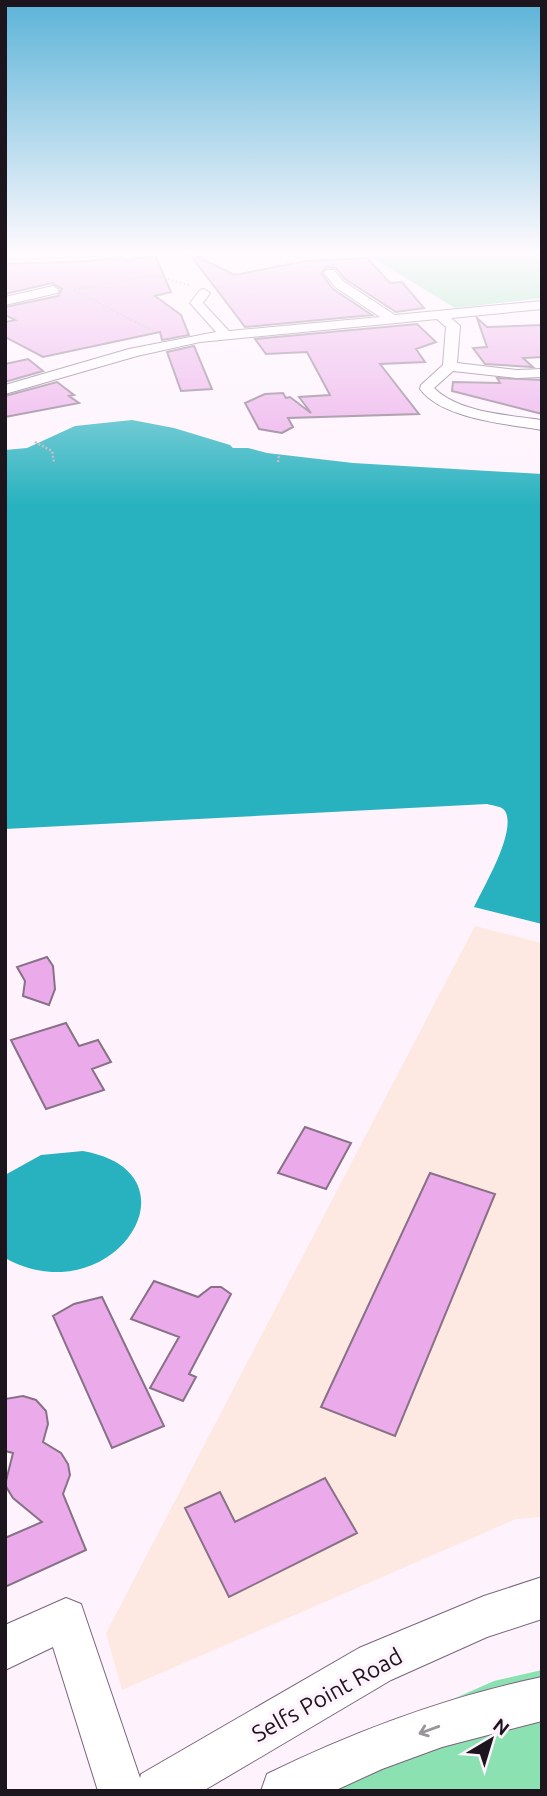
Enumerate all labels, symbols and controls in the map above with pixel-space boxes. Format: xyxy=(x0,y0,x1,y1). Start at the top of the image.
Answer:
street label: Selfs Point Road xyxy=(247,1643,406,1746)
north arrow xyxy=(456,1705,526,1775)
text: N xyxy=(489,1714,514,1740)
one-way arrow xyxy=(419,1725,441,1738)

